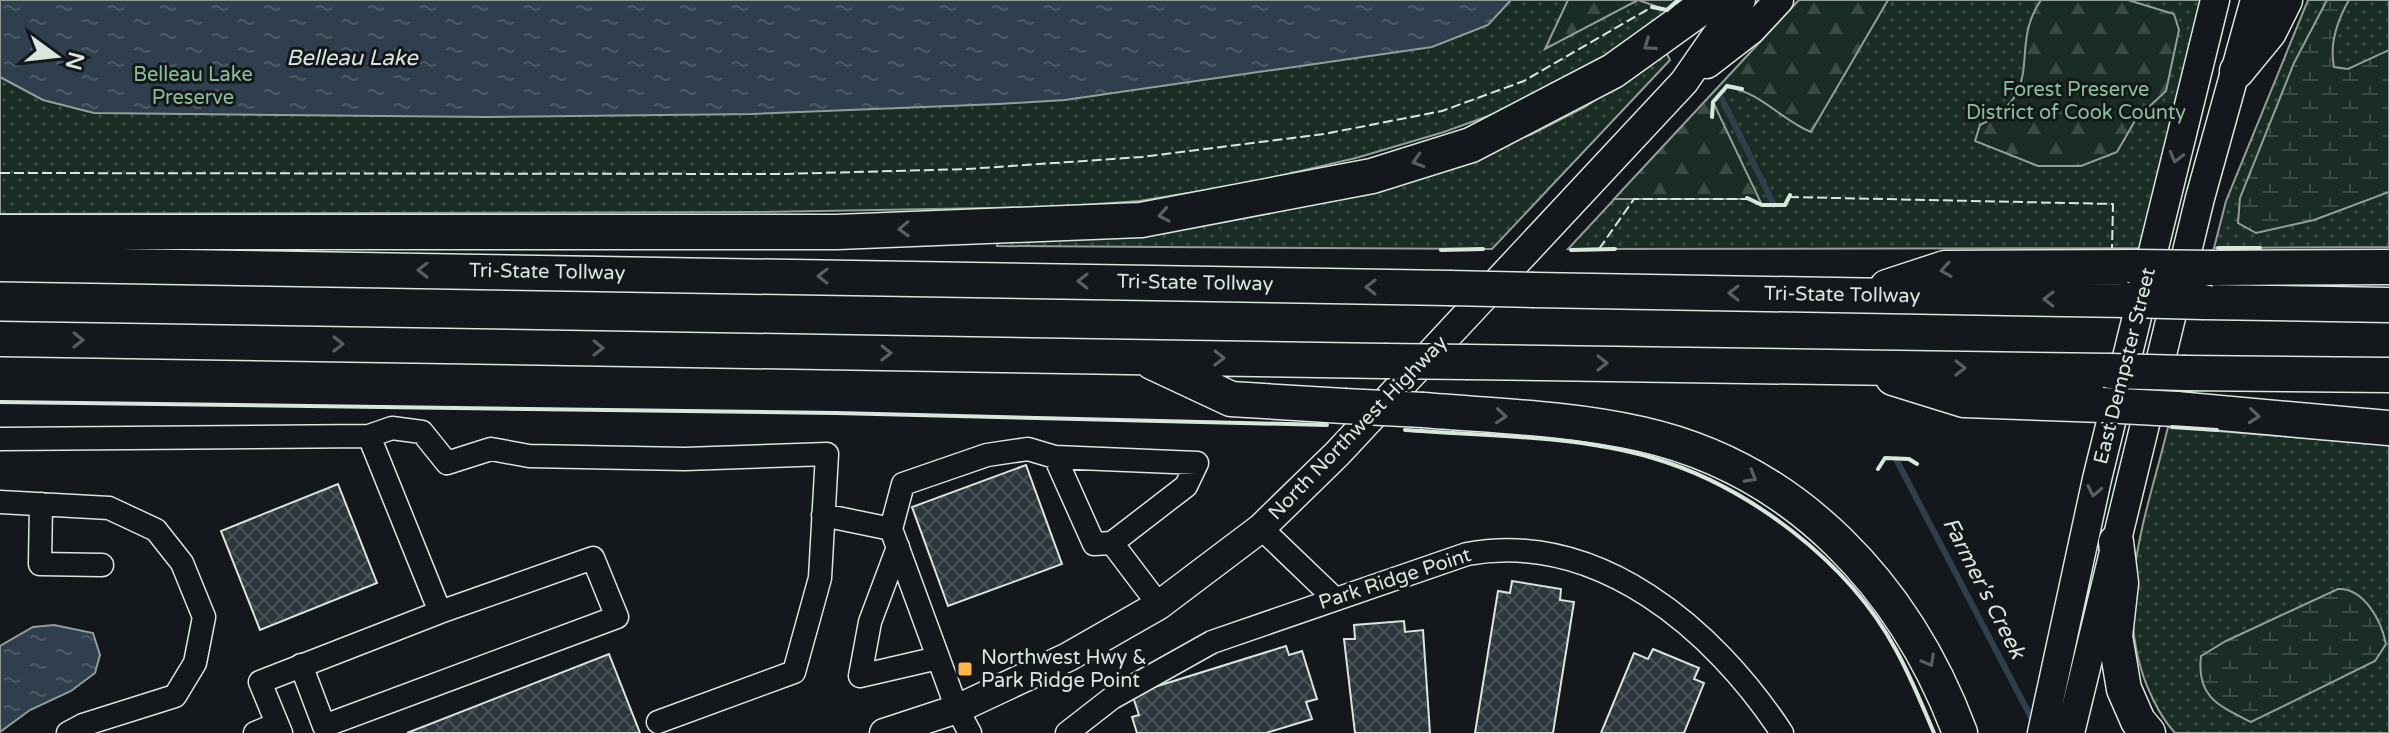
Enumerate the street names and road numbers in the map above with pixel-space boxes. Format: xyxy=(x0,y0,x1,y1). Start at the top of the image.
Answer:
street label: Tri-State Tollway xyxy=(469,259,626,285)
street label: East Dempster Street xyxy=(2089,265,2161,467)
street label: Tri-State Tollway xyxy=(1117,270,1274,296)
street label: Tri-State Tollway xyxy=(1764,282,1921,308)
street label: North Northwest Highway xyxy=(1263,331,1453,525)
street label: Park Ridge Point xyxy=(1316,543,1475,615)

